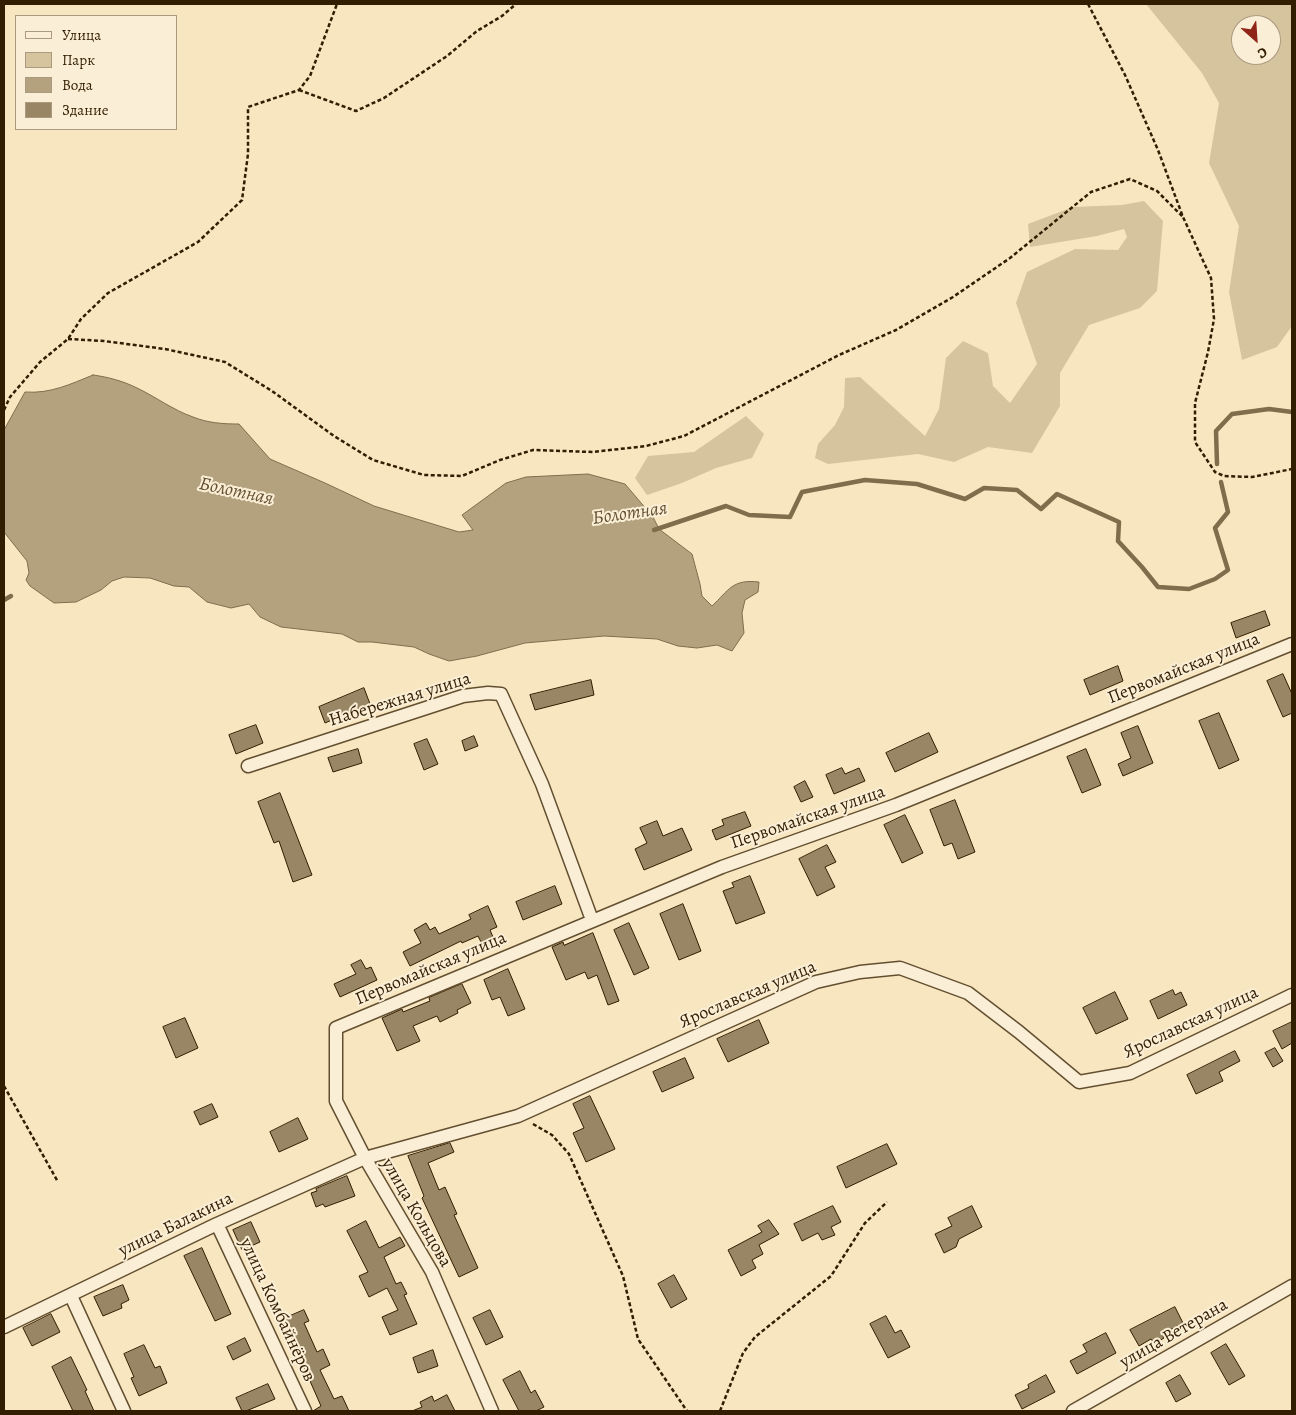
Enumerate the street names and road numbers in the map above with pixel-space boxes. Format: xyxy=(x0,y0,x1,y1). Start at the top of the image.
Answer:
street label: Первомайская улица xyxy=(1105,629,1263,709)
street label: Набережная улица xyxy=(327,668,473,732)
street label: Первомайская улица xyxy=(728,781,888,855)
street label: Первомайская улица xyxy=(352,927,510,1011)
street label: Ярославская улица xyxy=(676,956,820,1034)
street label: Ярославская улица xyxy=(1120,982,1262,1064)
street label: улица Кольцова xyxy=(376,1155,456,1271)
street label: улица Балакина xyxy=(115,1188,237,1262)
street label: улица Комбайнёров xyxy=(234,1235,320,1385)
street label: улица Ветерана xyxy=(1116,1294,1232,1374)

